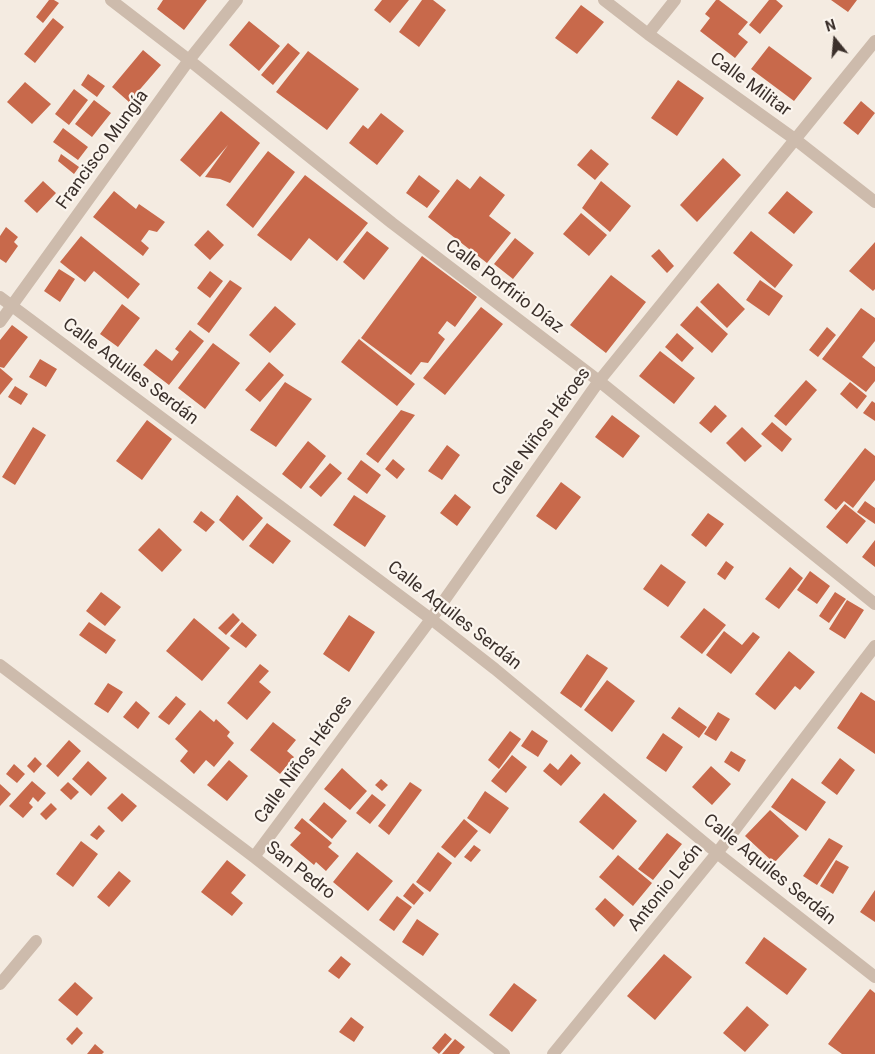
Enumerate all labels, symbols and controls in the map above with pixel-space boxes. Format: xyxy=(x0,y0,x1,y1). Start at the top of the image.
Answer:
north arrow xyxy=(810,15,860,65)
text: N xyxy=(824,17,838,35)
street label: Calle Militar xyxy=(705,48,795,122)
street label: Francisco Mungía xyxy=(52,86,154,214)
street label: Calle Porfirio Díaz xyxy=(441,236,567,338)
street label: Calle Aquiles Serdán xyxy=(58,314,202,430)
street label: Calle Niños Héroes xyxy=(488,364,596,500)
street label: Calle Aquiles Serdán xyxy=(383,557,525,675)
street label: Calle Niños Héroes xyxy=(250,692,358,828)
street label: Calle Aquiles Serdán xyxy=(698,810,840,930)
street label: San Pedro xyxy=(261,837,339,905)
street label: Antonio León xyxy=(624,840,708,936)

